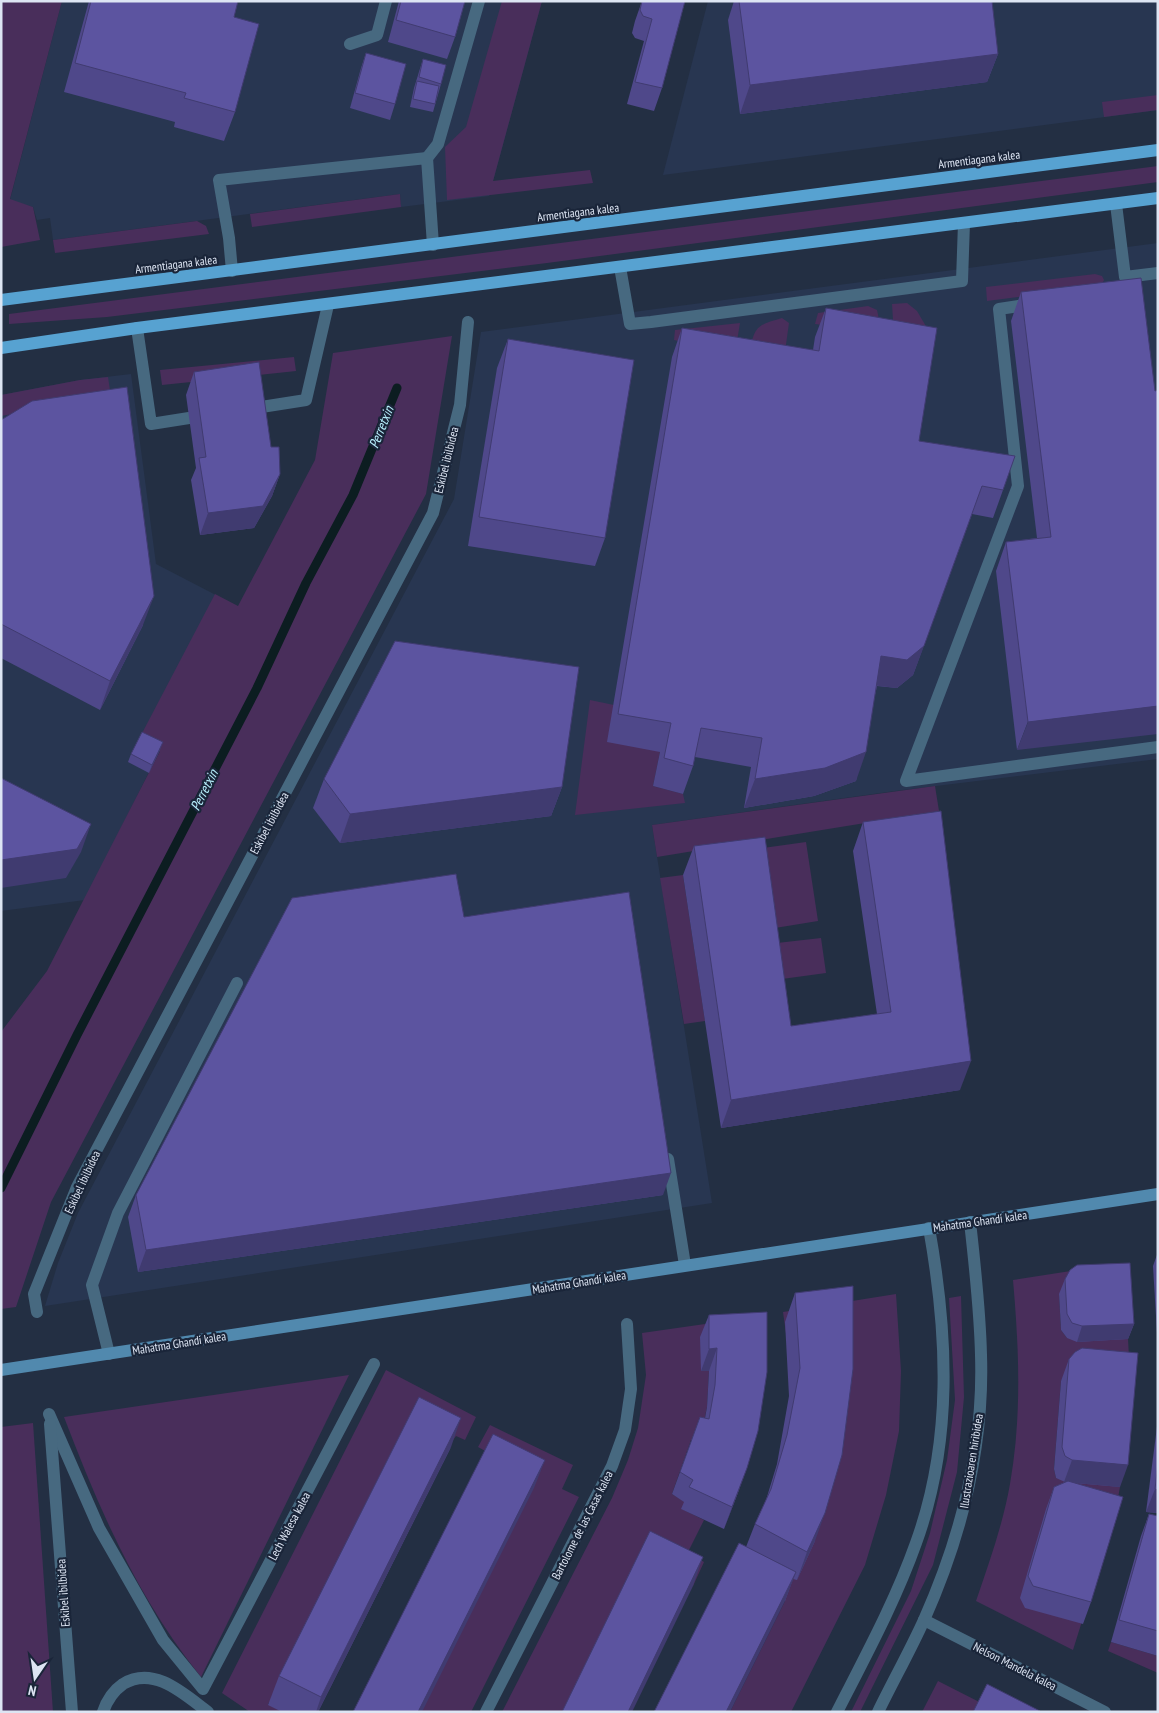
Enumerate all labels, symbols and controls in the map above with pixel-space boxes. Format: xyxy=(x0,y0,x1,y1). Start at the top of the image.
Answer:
street label: Armentiagana kalea xyxy=(937,147,1021,171)
street label: Armentiagana kalea xyxy=(536,200,620,224)
street label: Armentiagana kalea xyxy=(134,252,218,276)
water label: Perretxin xyxy=(364,403,398,451)
street label: Eskibel ibilbidea xyxy=(431,425,462,495)
water label: Perretxin xyxy=(186,766,222,814)
street label: Eskibel ibilbidea xyxy=(246,789,292,857)
street label: Eskibel ibilbidea xyxy=(61,1148,103,1216)
street label: Mahatma Ghandi kalea xyxy=(932,1207,1028,1235)
street label: Mahatma Ghandi kalea xyxy=(531,1267,627,1297)
street label: Mahatma Ghandi kalea xyxy=(131,1328,227,1358)
street label: Ilustrazioaren hiribidea xyxy=(956,1412,986,1509)
street label: Bartolome de las Casas kalea xyxy=(548,1468,616,1582)
street label: Lech Walesa kalea xyxy=(265,1489,313,1563)
street label: Eskibel ibilbidea xyxy=(53,1558,73,1627)
street label: Nelson Mandela kalea xyxy=(971,1639,1059,1693)
north arrow xyxy=(10,1653,60,1703)
text: N xyxy=(26,1681,38,1700)

